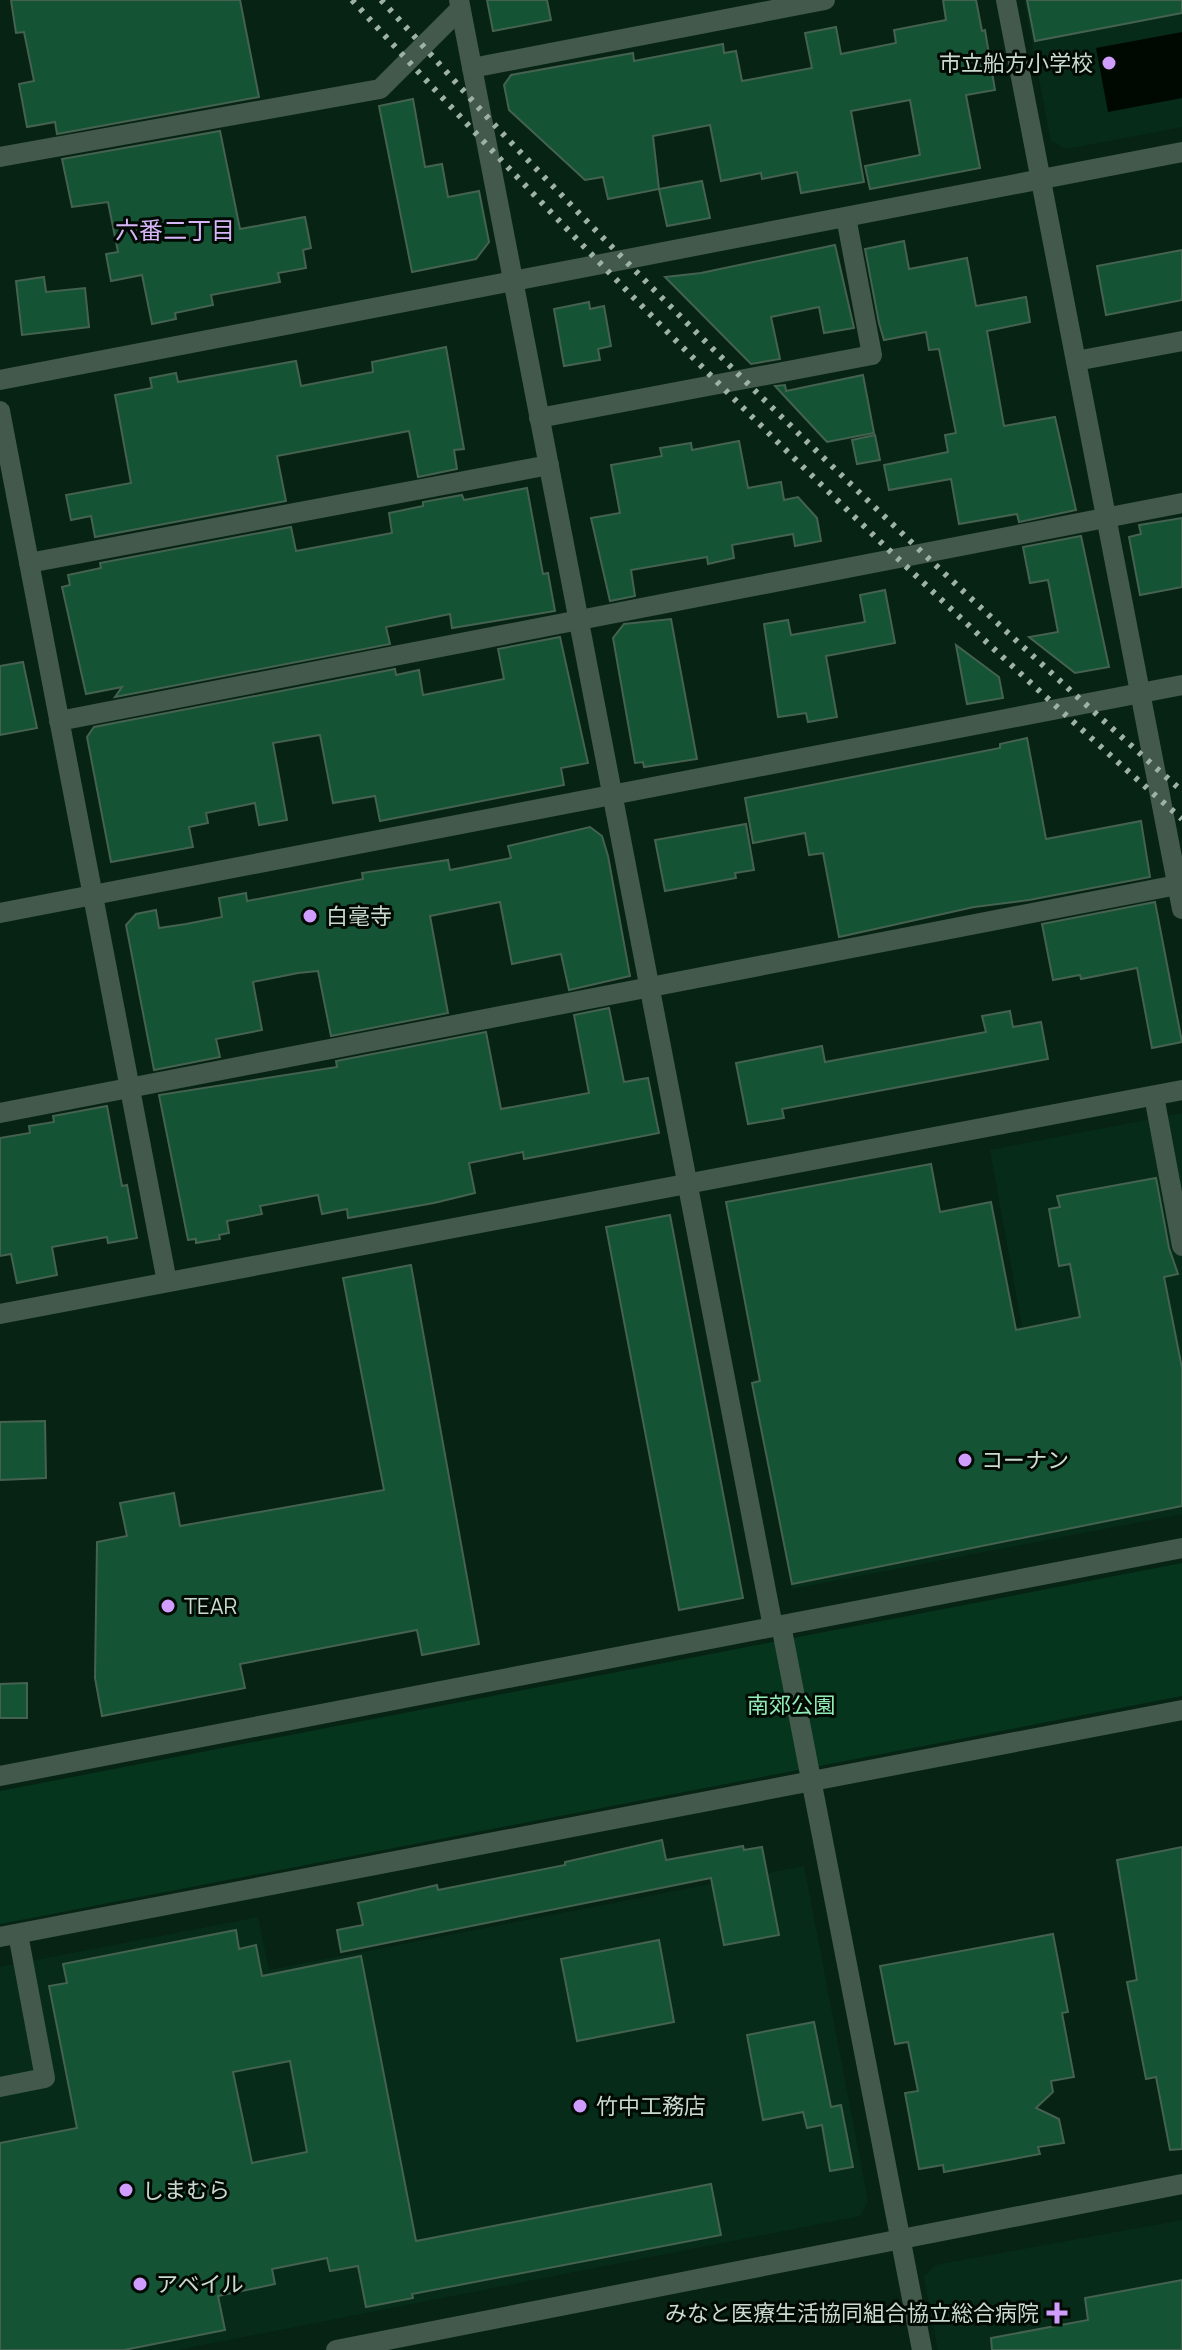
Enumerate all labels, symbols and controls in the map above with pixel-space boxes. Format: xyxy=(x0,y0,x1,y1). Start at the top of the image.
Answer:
place label: 市立船方小学校 xyxy=(939,48,1093,78)
marker: 市立船方小学校 xyxy=(1100,54,1118,72)
district label: 六番二丁目 xyxy=(115,213,235,246)
place label: 白毫寺 xyxy=(326,901,392,931)
marker: 白毫寺 xyxy=(301,907,319,925)
place label: コーナン xyxy=(981,1445,1069,1475)
marker: コーナン xyxy=(956,1451,974,1469)
place label: TEAR xyxy=(184,1591,237,1621)
marker: TEAR xyxy=(159,1597,177,1615)
park label: 南郊公園 xyxy=(747,1690,835,1720)
place label: 竹中工務店 xyxy=(596,2091,706,2121)
marker: 竹中工務店 xyxy=(571,2097,589,2115)
place label: しまむら xyxy=(142,2175,230,2205)
marker: しまむら xyxy=(117,2181,135,2199)
place label: アベイル xyxy=(156,2269,244,2299)
marker: アベイル xyxy=(131,2275,149,2293)
place label: みなと医療生活協同組合協立総合病院 xyxy=(665,2298,1039,2328)
marker: みなと医療生活協同組合協立総合病院 xyxy=(1046,2302,1068,2324)

